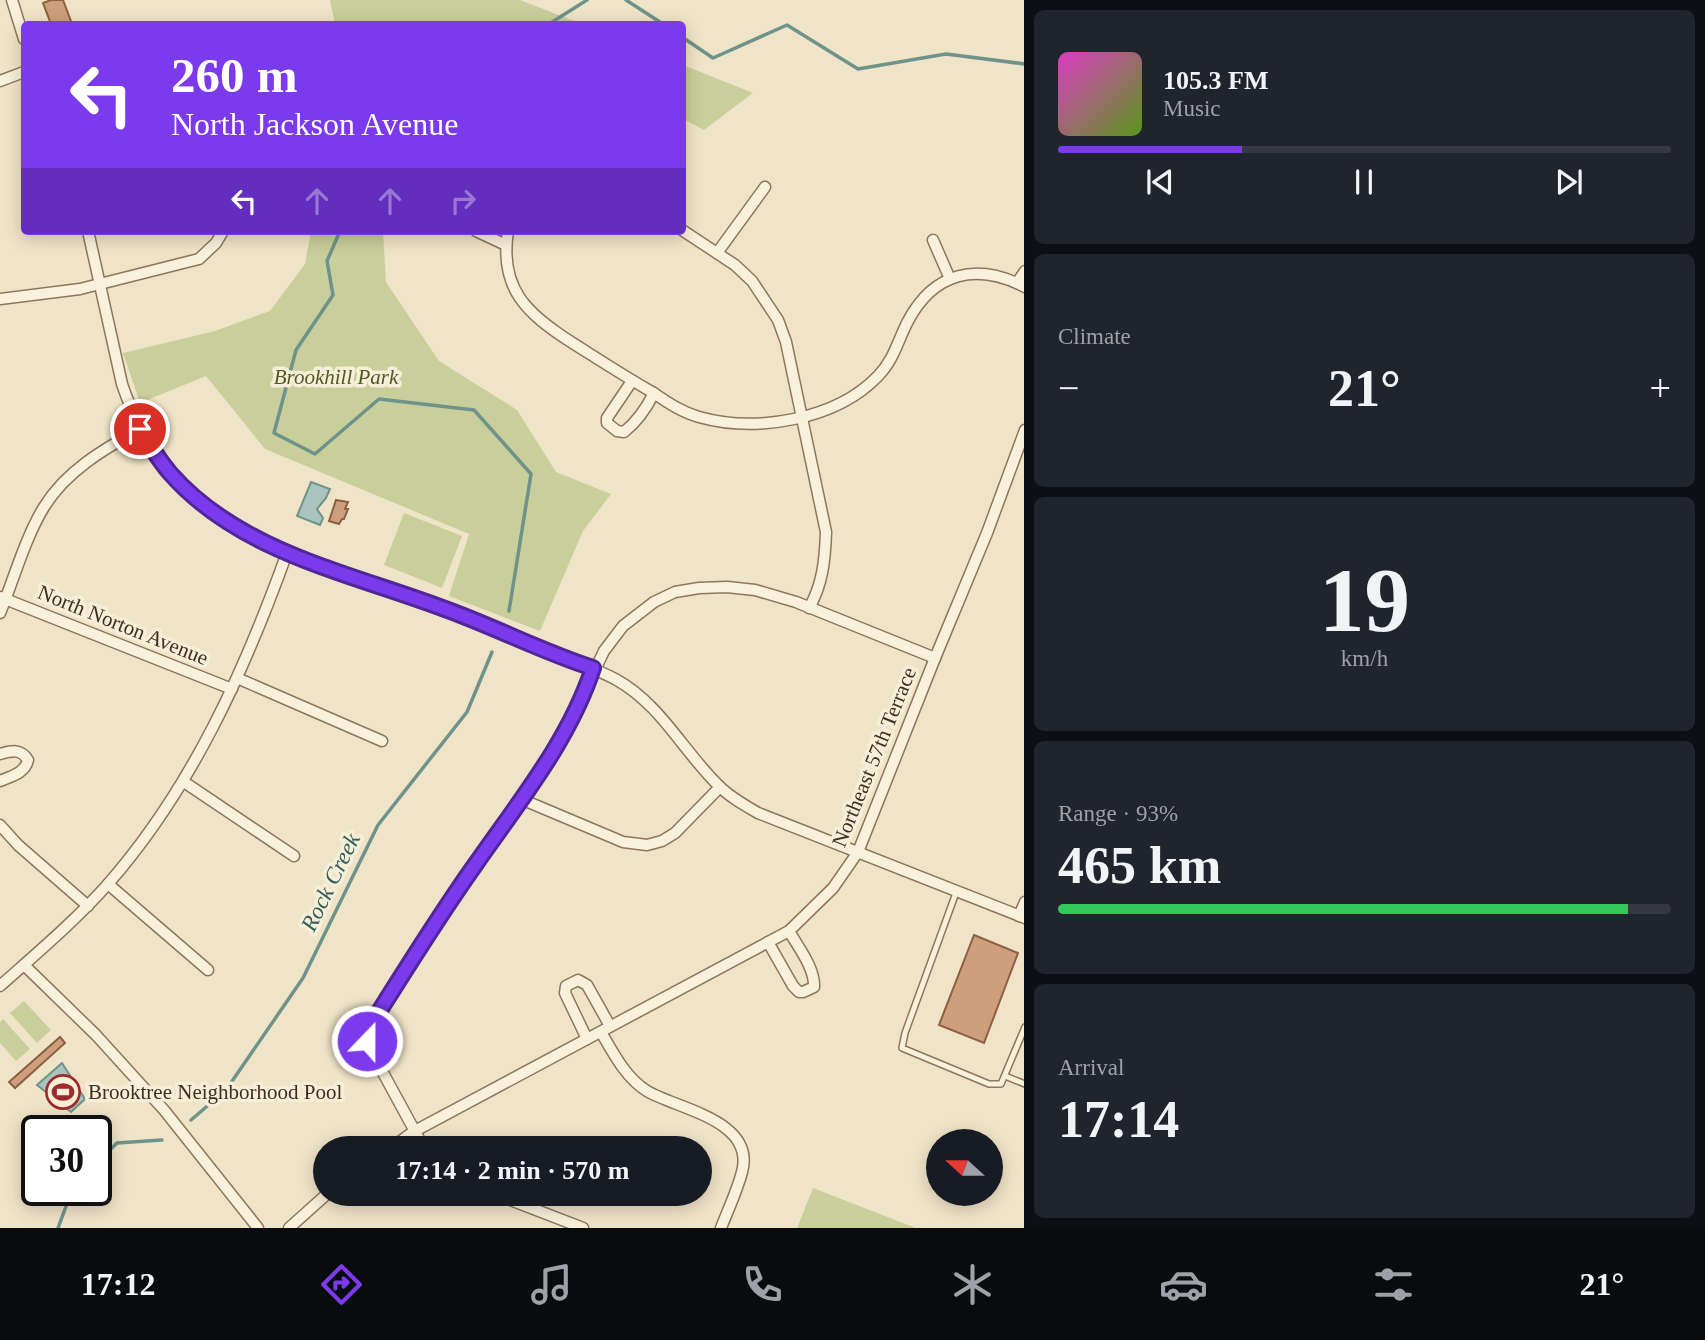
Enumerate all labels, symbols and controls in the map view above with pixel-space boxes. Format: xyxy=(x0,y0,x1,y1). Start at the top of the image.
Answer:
text: 260 m xyxy=(171,48,298,103)
icon: left xyxy=(56,49,147,140)
text: 105.3 FM xyxy=(1163,66,1268,95)
text: Music xyxy=(1163,96,1221,121)
text: North Jackson Avenue xyxy=(171,106,458,142)
icon: previous xyxy=(1141,163,1179,201)
icon: pause xyxy=(1345,163,1383,201)
icon: next xyxy=(1550,163,1588,201)
icon: left xyxy=(225,182,263,220)
icon: ahead xyxy=(298,182,336,220)
icon: ahead xyxy=(371,182,409,220)
icon: right xyxy=(444,182,482,220)
text: Climate xyxy=(1058,324,1131,349)
text: 21° xyxy=(1328,360,1401,417)
park label: Brookhill Park xyxy=(274,365,399,389)
text: − xyxy=(1058,367,1079,409)
text: + xyxy=(1650,367,1671,409)
pin xyxy=(110,399,170,459)
icon: arrive xyxy=(121,410,159,448)
text: 19 xyxy=(1319,550,1410,651)
street label: North Norton Avenue xyxy=(34,580,212,670)
text: km/h xyxy=(1341,646,1388,671)
street label: Northeast 57th Terrace xyxy=(827,664,921,850)
text: Range · 93% xyxy=(1058,801,1178,826)
water label: Rock Creek xyxy=(296,828,365,936)
text: 465 km xyxy=(1058,837,1221,894)
position arrow xyxy=(330,1004,404,1078)
text: Arrival xyxy=(1058,1055,1124,1080)
sports icon: Brooktree Neighborhood Pool xyxy=(44,1073,82,1111)
place label: Brooktree Neighborhood Pool xyxy=(88,1080,342,1104)
text: 17:14 xyxy=(1058,1091,1179,1148)
speed limit sign: 30 xyxy=(21,1115,112,1206)
north arrow xyxy=(926,1129,1003,1206)
map controls xyxy=(926,1129,1003,1206)
text: 17:14 · 2 min · 570 m xyxy=(396,1156,630,1185)
icon: directions xyxy=(317,1260,366,1309)
icon: music xyxy=(527,1260,576,1309)
icon: phone xyxy=(738,1260,787,1309)
icon: climate xyxy=(948,1260,997,1309)
icon: car xyxy=(1159,1260,1208,1309)
icon: filters xyxy=(1369,1260,1418,1309)
text: 17:12 xyxy=(81,1266,155,1302)
text: 21° xyxy=(1579,1266,1624,1302)

